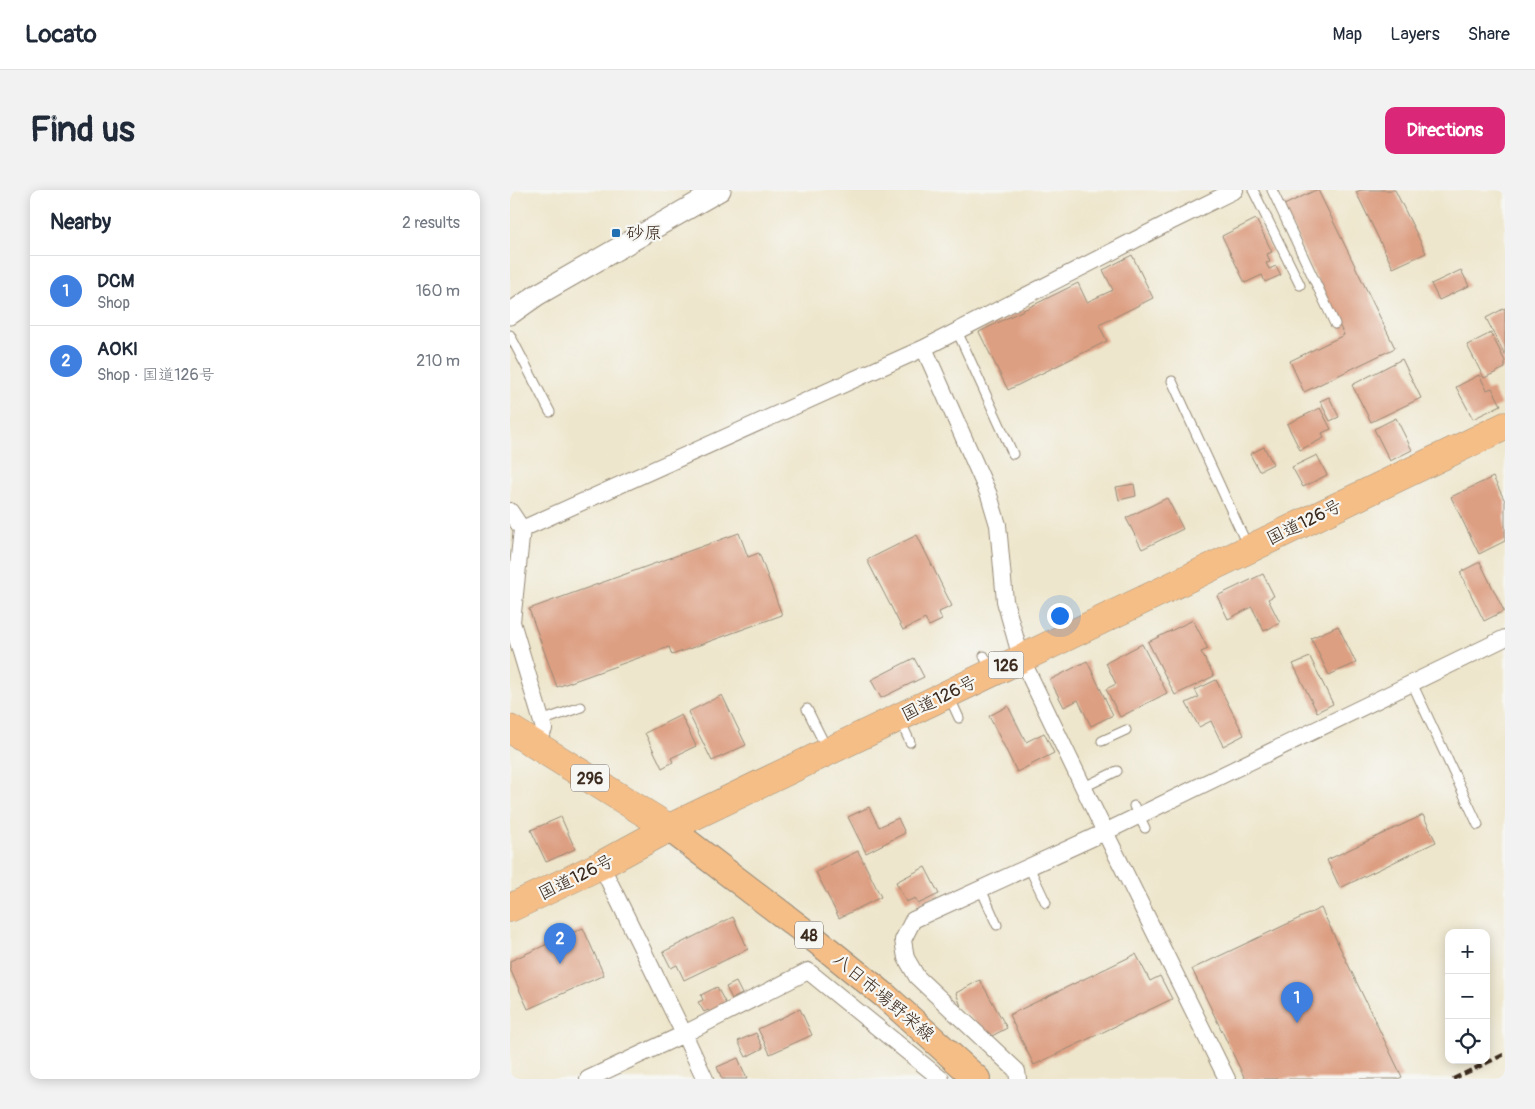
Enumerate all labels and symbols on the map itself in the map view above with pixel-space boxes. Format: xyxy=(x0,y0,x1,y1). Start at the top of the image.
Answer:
place label: 砂原 xyxy=(626,222,662,245)
marker: 砂原 xyxy=(610,227,622,239)
street label: 国道126号 xyxy=(1263,494,1346,551)
your location xyxy=(1047,603,1073,629)
road number: 126 xyxy=(988,652,1024,678)
street label: 国道126号 xyxy=(898,670,981,727)
road number: 296 xyxy=(571,764,609,792)
street label: 国道126号 xyxy=(535,849,618,906)
road number: 48 xyxy=(795,922,823,948)
pin: 2 xyxy=(544,923,576,964)
street label: 八日市場野栄線 xyxy=(828,948,939,1047)
pin: 1 xyxy=(1281,982,1313,1023)

